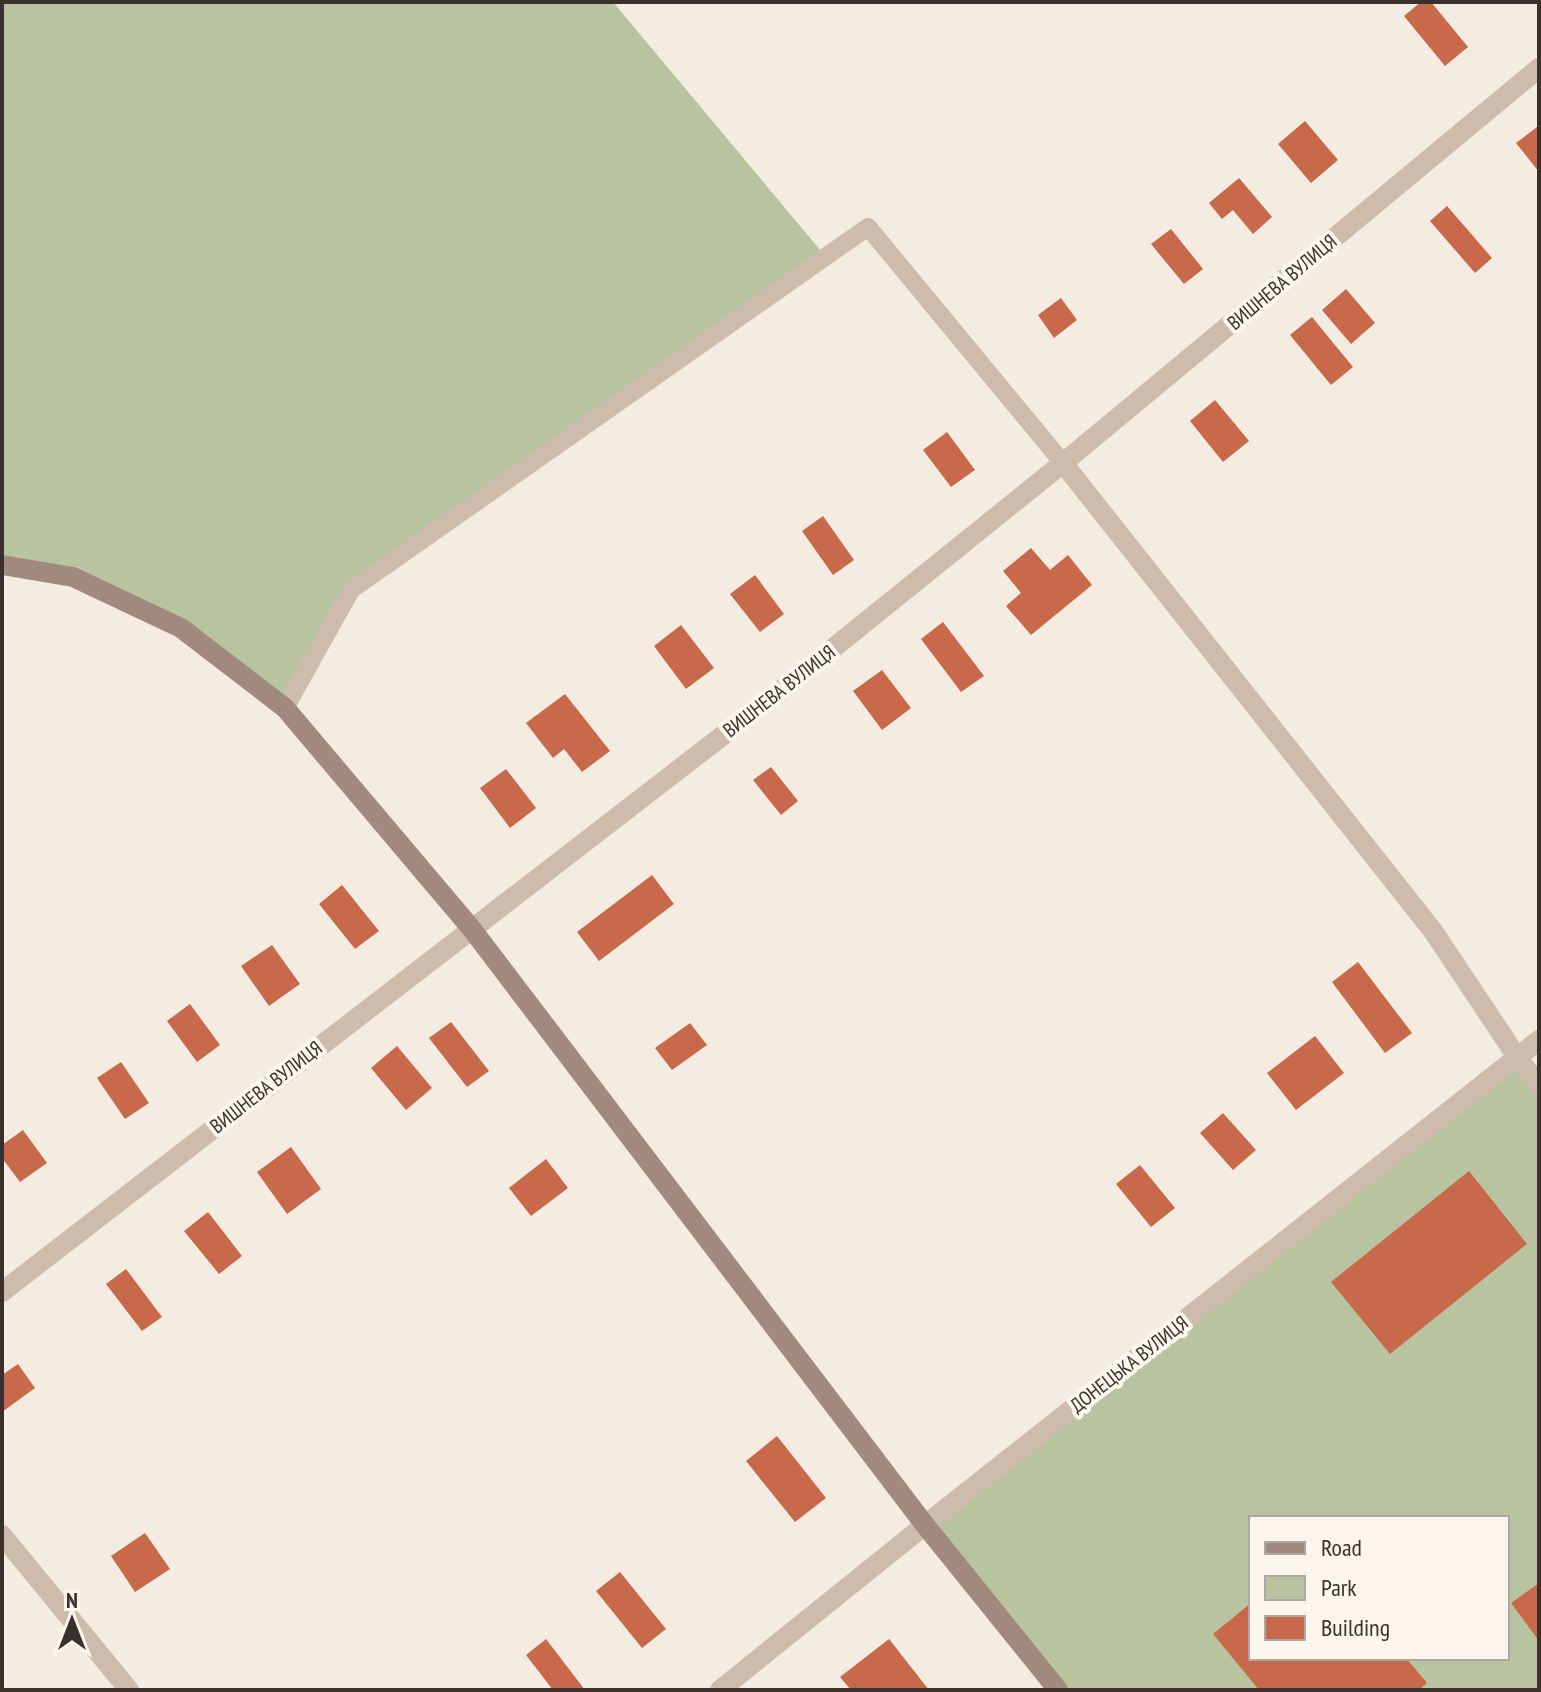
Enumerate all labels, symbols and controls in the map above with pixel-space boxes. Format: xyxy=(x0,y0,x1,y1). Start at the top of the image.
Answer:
street label: ВИШНЕВА ВУЛИЦЯ xyxy=(1222,229,1342,335)
street label: ВИШНЕВА ВУЛИЦЯ xyxy=(718,639,840,743)
street label: ВИШНЕВА ВУЛИЦЯ xyxy=(205,1035,327,1139)
street label: ДОНЕЦЬКА ВУЛИЦЯ xyxy=(1065,1310,1193,1418)
legend xyxy=(1249,1516,1509,1660)
text: Road xyxy=(1321,1532,1362,1563)
text: Park xyxy=(1321,1572,1357,1603)
north arrow xyxy=(32,1580,112,1660)
text: N xyxy=(66,1586,78,1614)
text: Building xyxy=(1321,1612,1390,1643)

